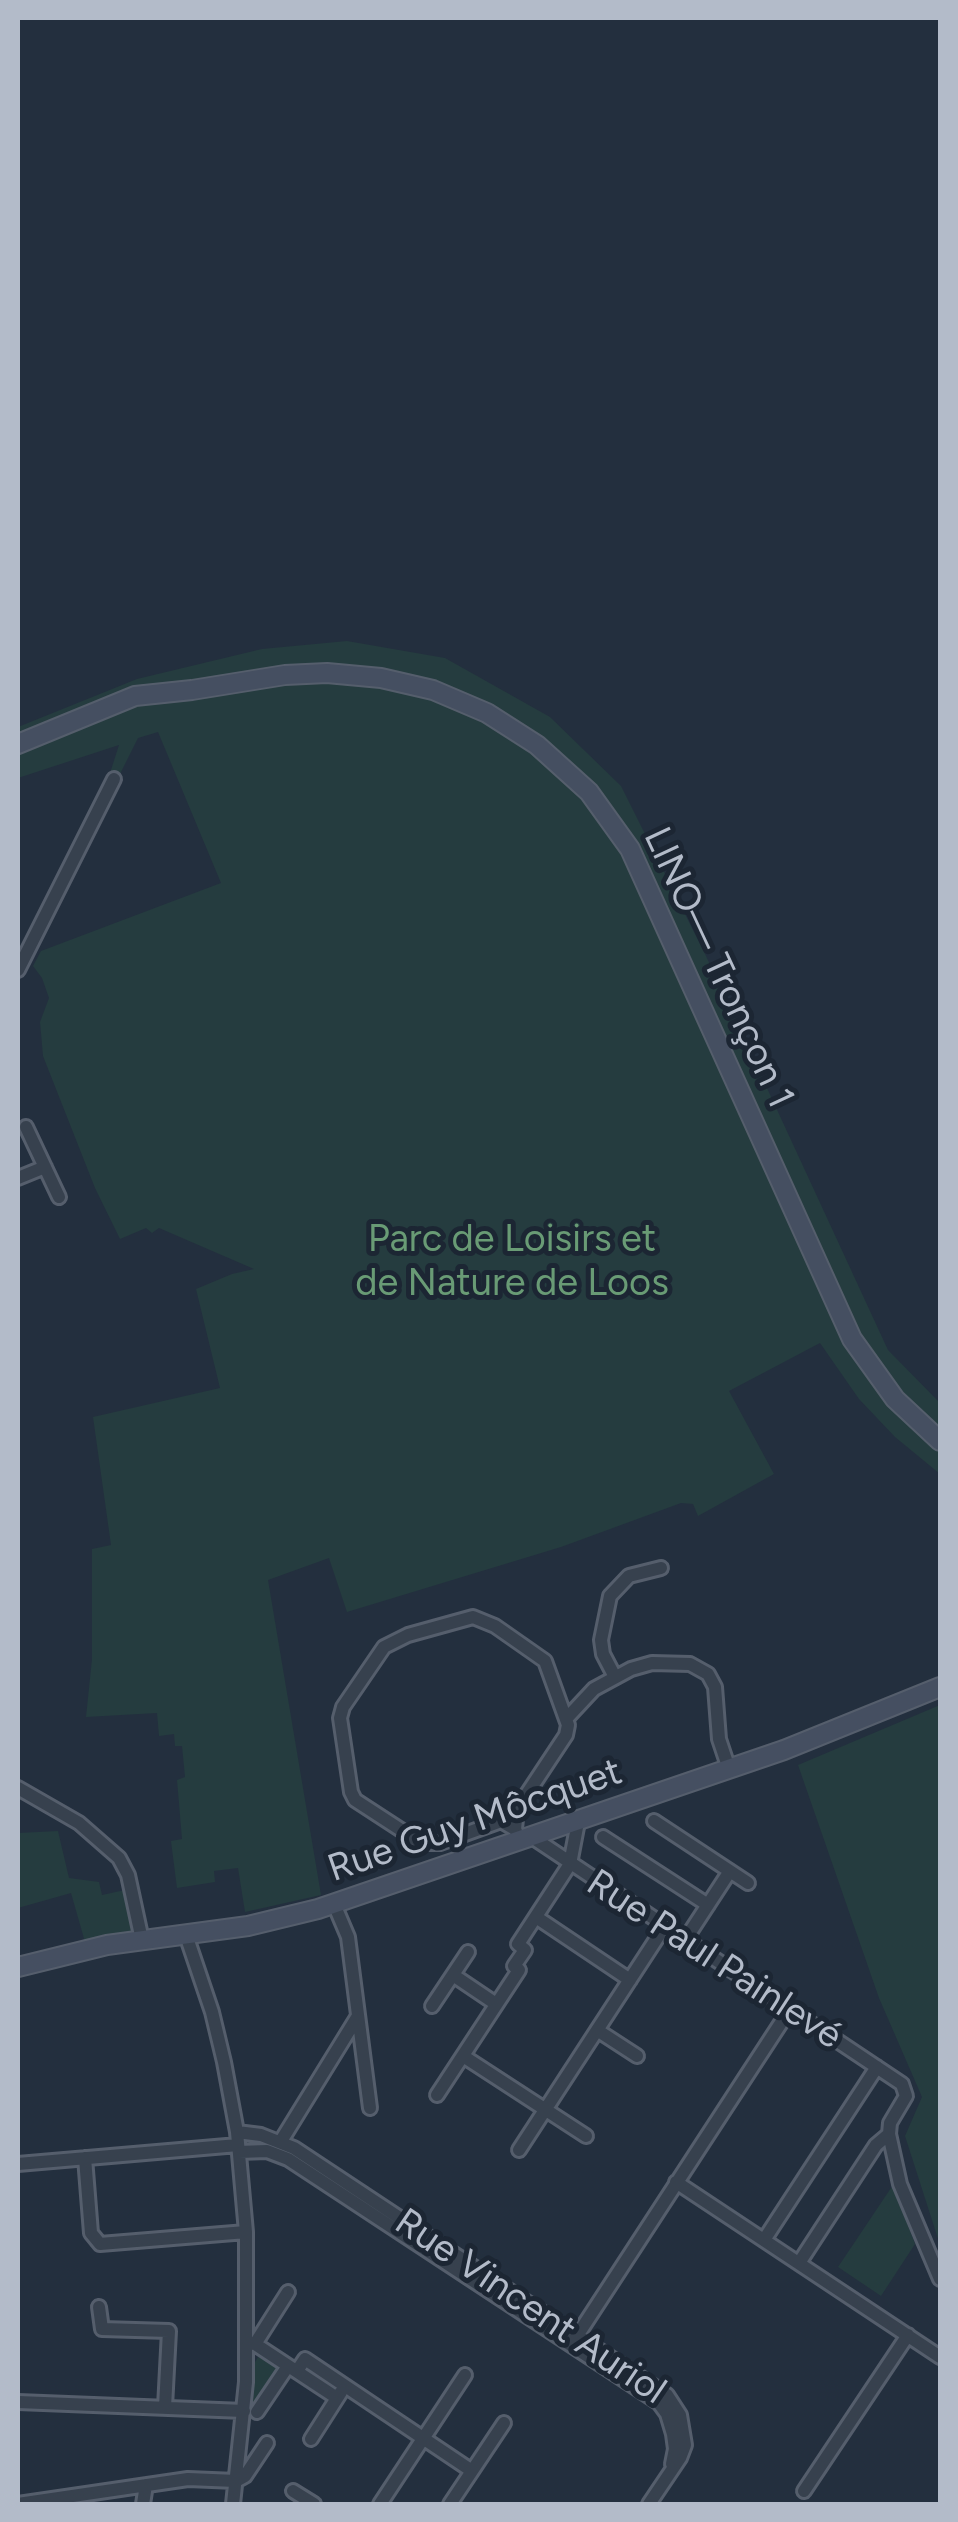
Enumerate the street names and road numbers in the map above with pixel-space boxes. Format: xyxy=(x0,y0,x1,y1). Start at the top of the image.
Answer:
street label: LINO— Tronçon 1 xyxy=(633,820,803,1116)
street label: Rue Guy Môcquet xyxy=(322,1749,628,1893)
street label: Rue Paul Painlevé xyxy=(578,1861,850,2059)
street label: Rue Vincent Auriol xyxy=(386,2200,674,2414)

